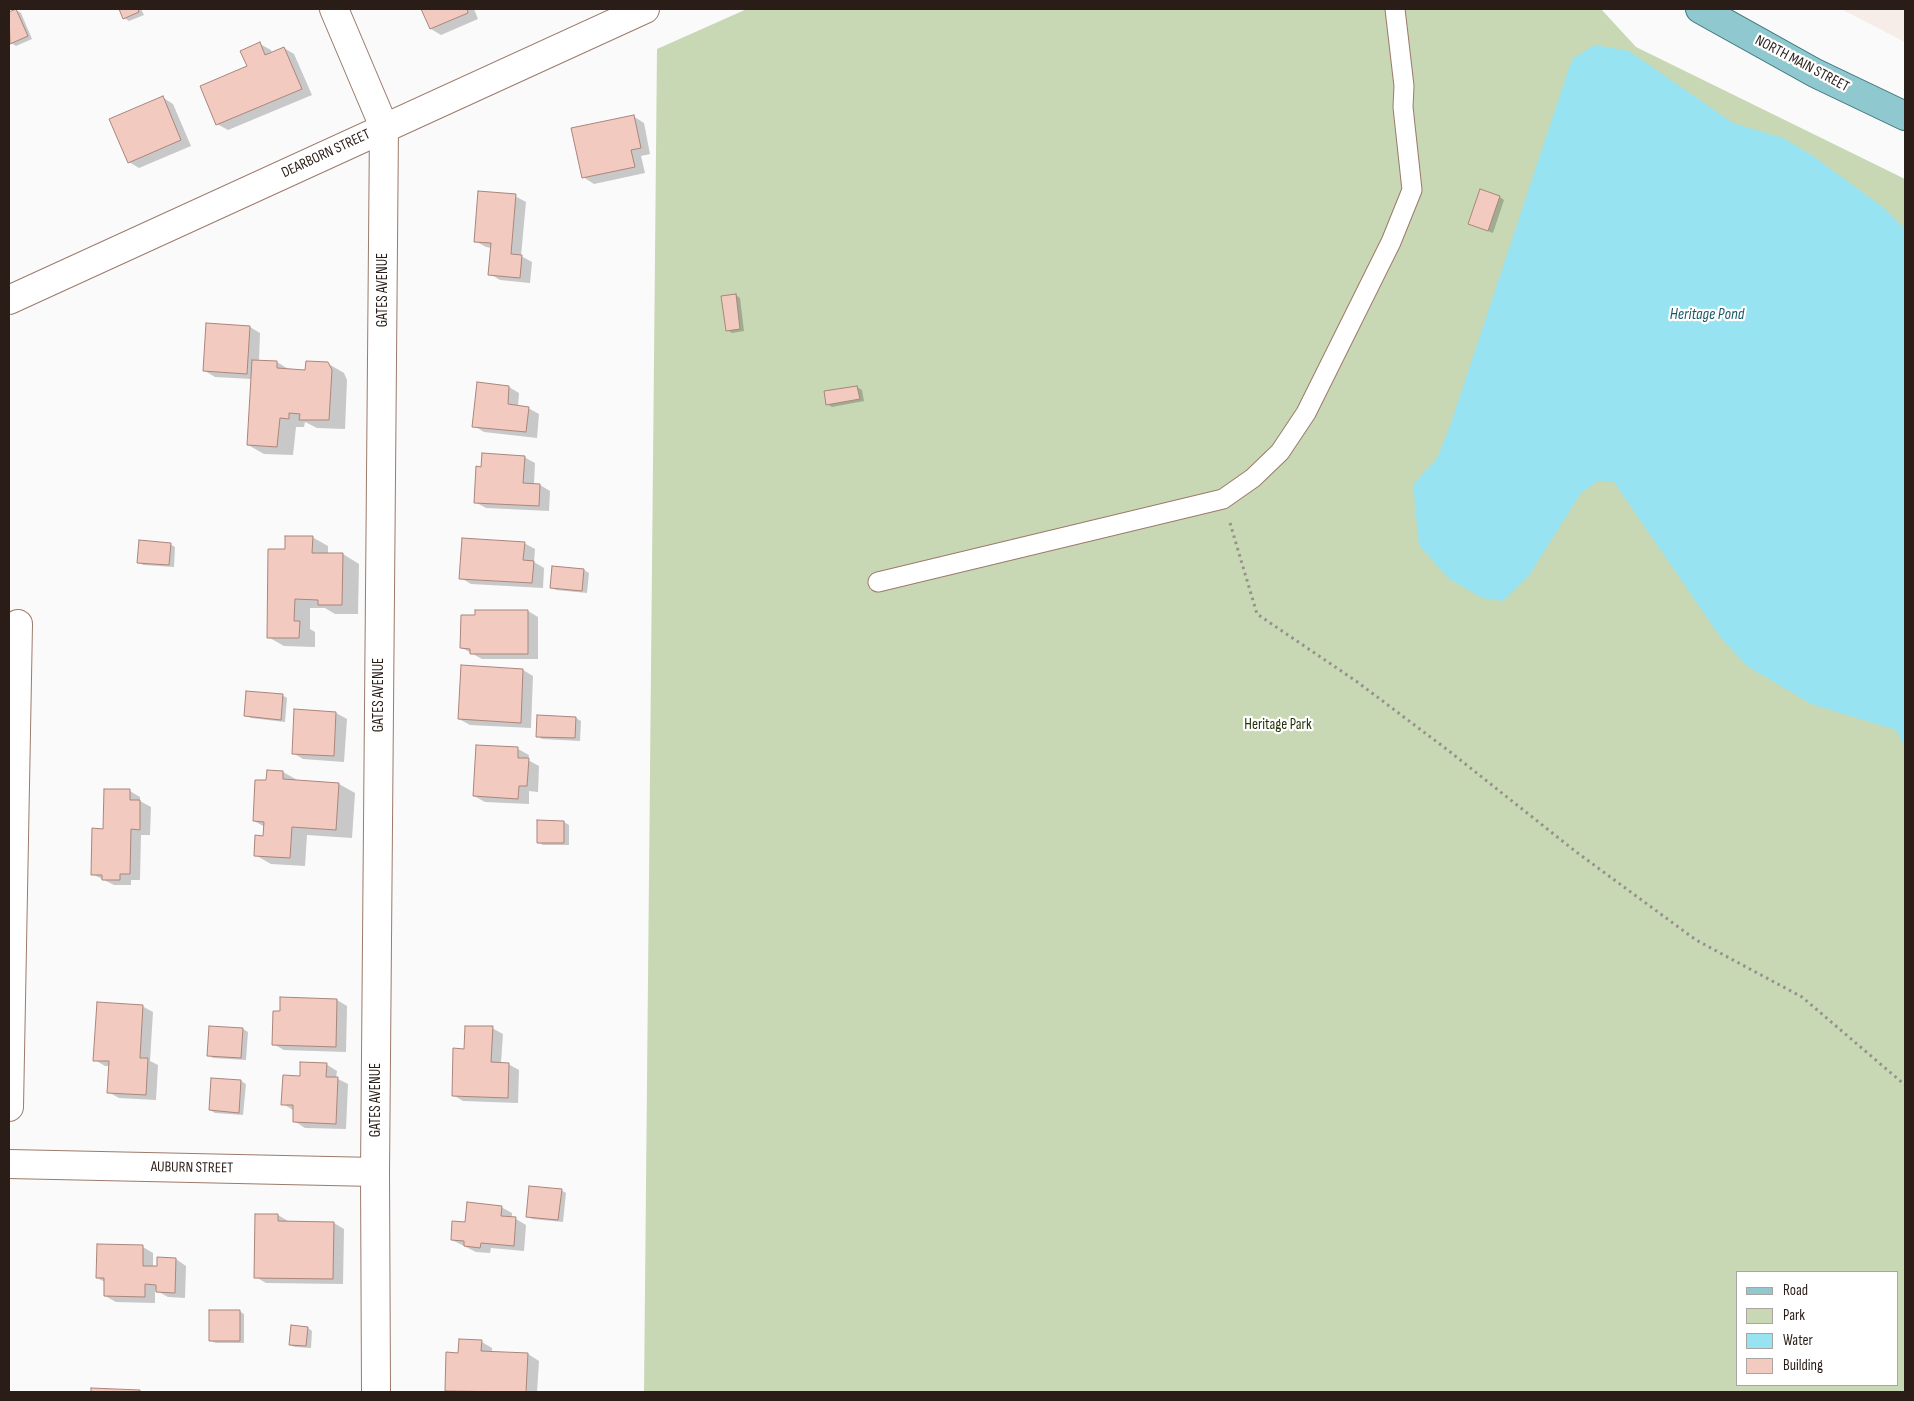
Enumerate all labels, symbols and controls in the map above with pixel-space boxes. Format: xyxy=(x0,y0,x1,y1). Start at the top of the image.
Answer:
street label: NORTH MAIN STREET xyxy=(1752,32,1852,96)
street label: DEARBORN STREET xyxy=(279,126,373,182)
street label: GATES AVENUE xyxy=(374,253,392,327)
water label: Heritage Pond xyxy=(1670,305,1744,325)
street label: GATES AVENUE xyxy=(370,658,388,732)
park label: Heritage Park xyxy=(1244,716,1312,734)
street label: GATES AVENUE xyxy=(367,1063,385,1137)
street label: AUBURN STREET xyxy=(151,1158,233,1178)
legend xyxy=(1736,1271,1899,1386)
text: Road xyxy=(1783,1281,1808,1300)
text: Park xyxy=(1783,1306,1805,1325)
text: Water xyxy=(1783,1331,1813,1350)
text: Building xyxy=(1783,1356,1823,1375)

